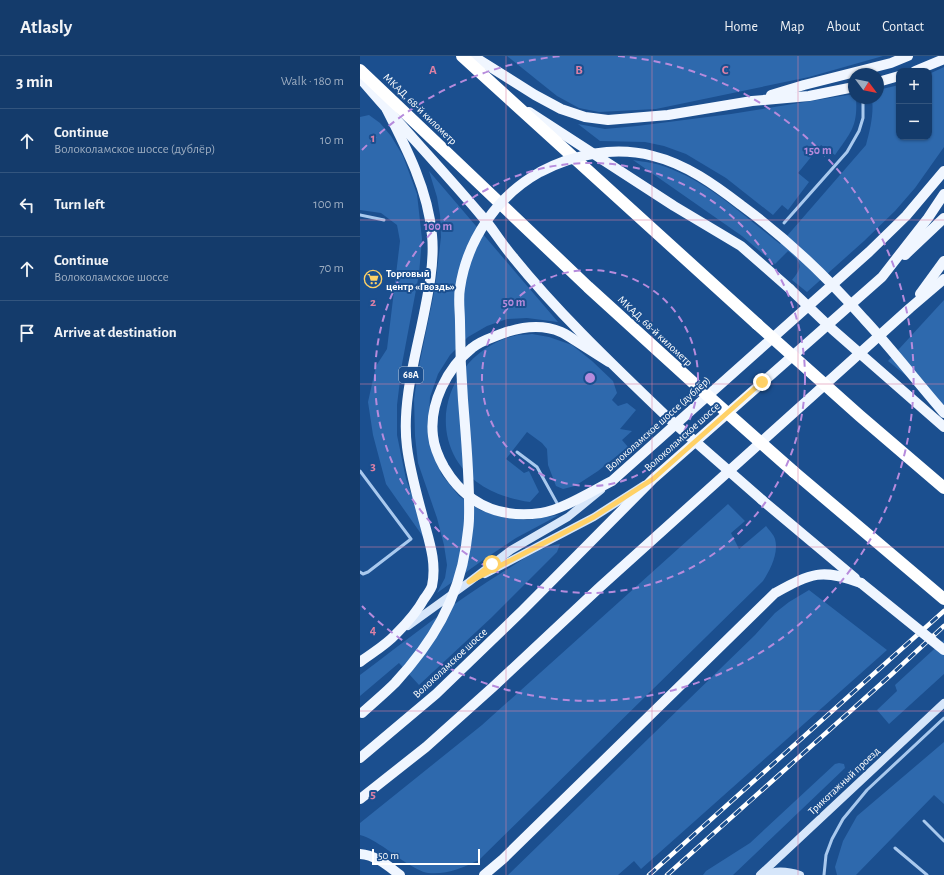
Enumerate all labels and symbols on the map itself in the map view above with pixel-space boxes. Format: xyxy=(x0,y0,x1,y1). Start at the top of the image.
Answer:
text: A xyxy=(429,64,437,77)
text: B xyxy=(575,64,583,77)
text: C xyxy=(722,64,729,77)
north arrow xyxy=(848,68,884,104)
street label: МКАД, 68-й километр xyxy=(381,71,459,147)
text: 1 xyxy=(371,132,375,145)
text: 150 m xyxy=(804,144,832,156)
text: 100 m xyxy=(424,220,452,232)
place label: Торговый центр «Гвоздь» xyxy=(386,268,455,292)
supermarket icon: Торговый центр «Гвоздь» xyxy=(363,269,383,289)
street label: МКАД, 68-й километр xyxy=(616,294,695,368)
text: 2 xyxy=(370,296,376,309)
text: 50 m xyxy=(503,296,526,308)
road number: 68A xyxy=(399,367,423,383)
centre of rings xyxy=(583,371,597,385)
street label: Волоколамское шоссе (дублёр) xyxy=(603,373,713,475)
route end xyxy=(753,373,771,391)
street label: Волоколамское шоссе xyxy=(642,400,722,474)
text: 3 xyxy=(370,460,376,473)
route start xyxy=(483,555,501,573)
text: 4 xyxy=(370,624,377,637)
street label: Волоколамское шоссе xyxy=(411,626,489,700)
street label: Трикотажный проезд xyxy=(806,745,882,817)
text: 5 xyxy=(370,788,376,801)
scale bar xyxy=(372,847,480,866)

